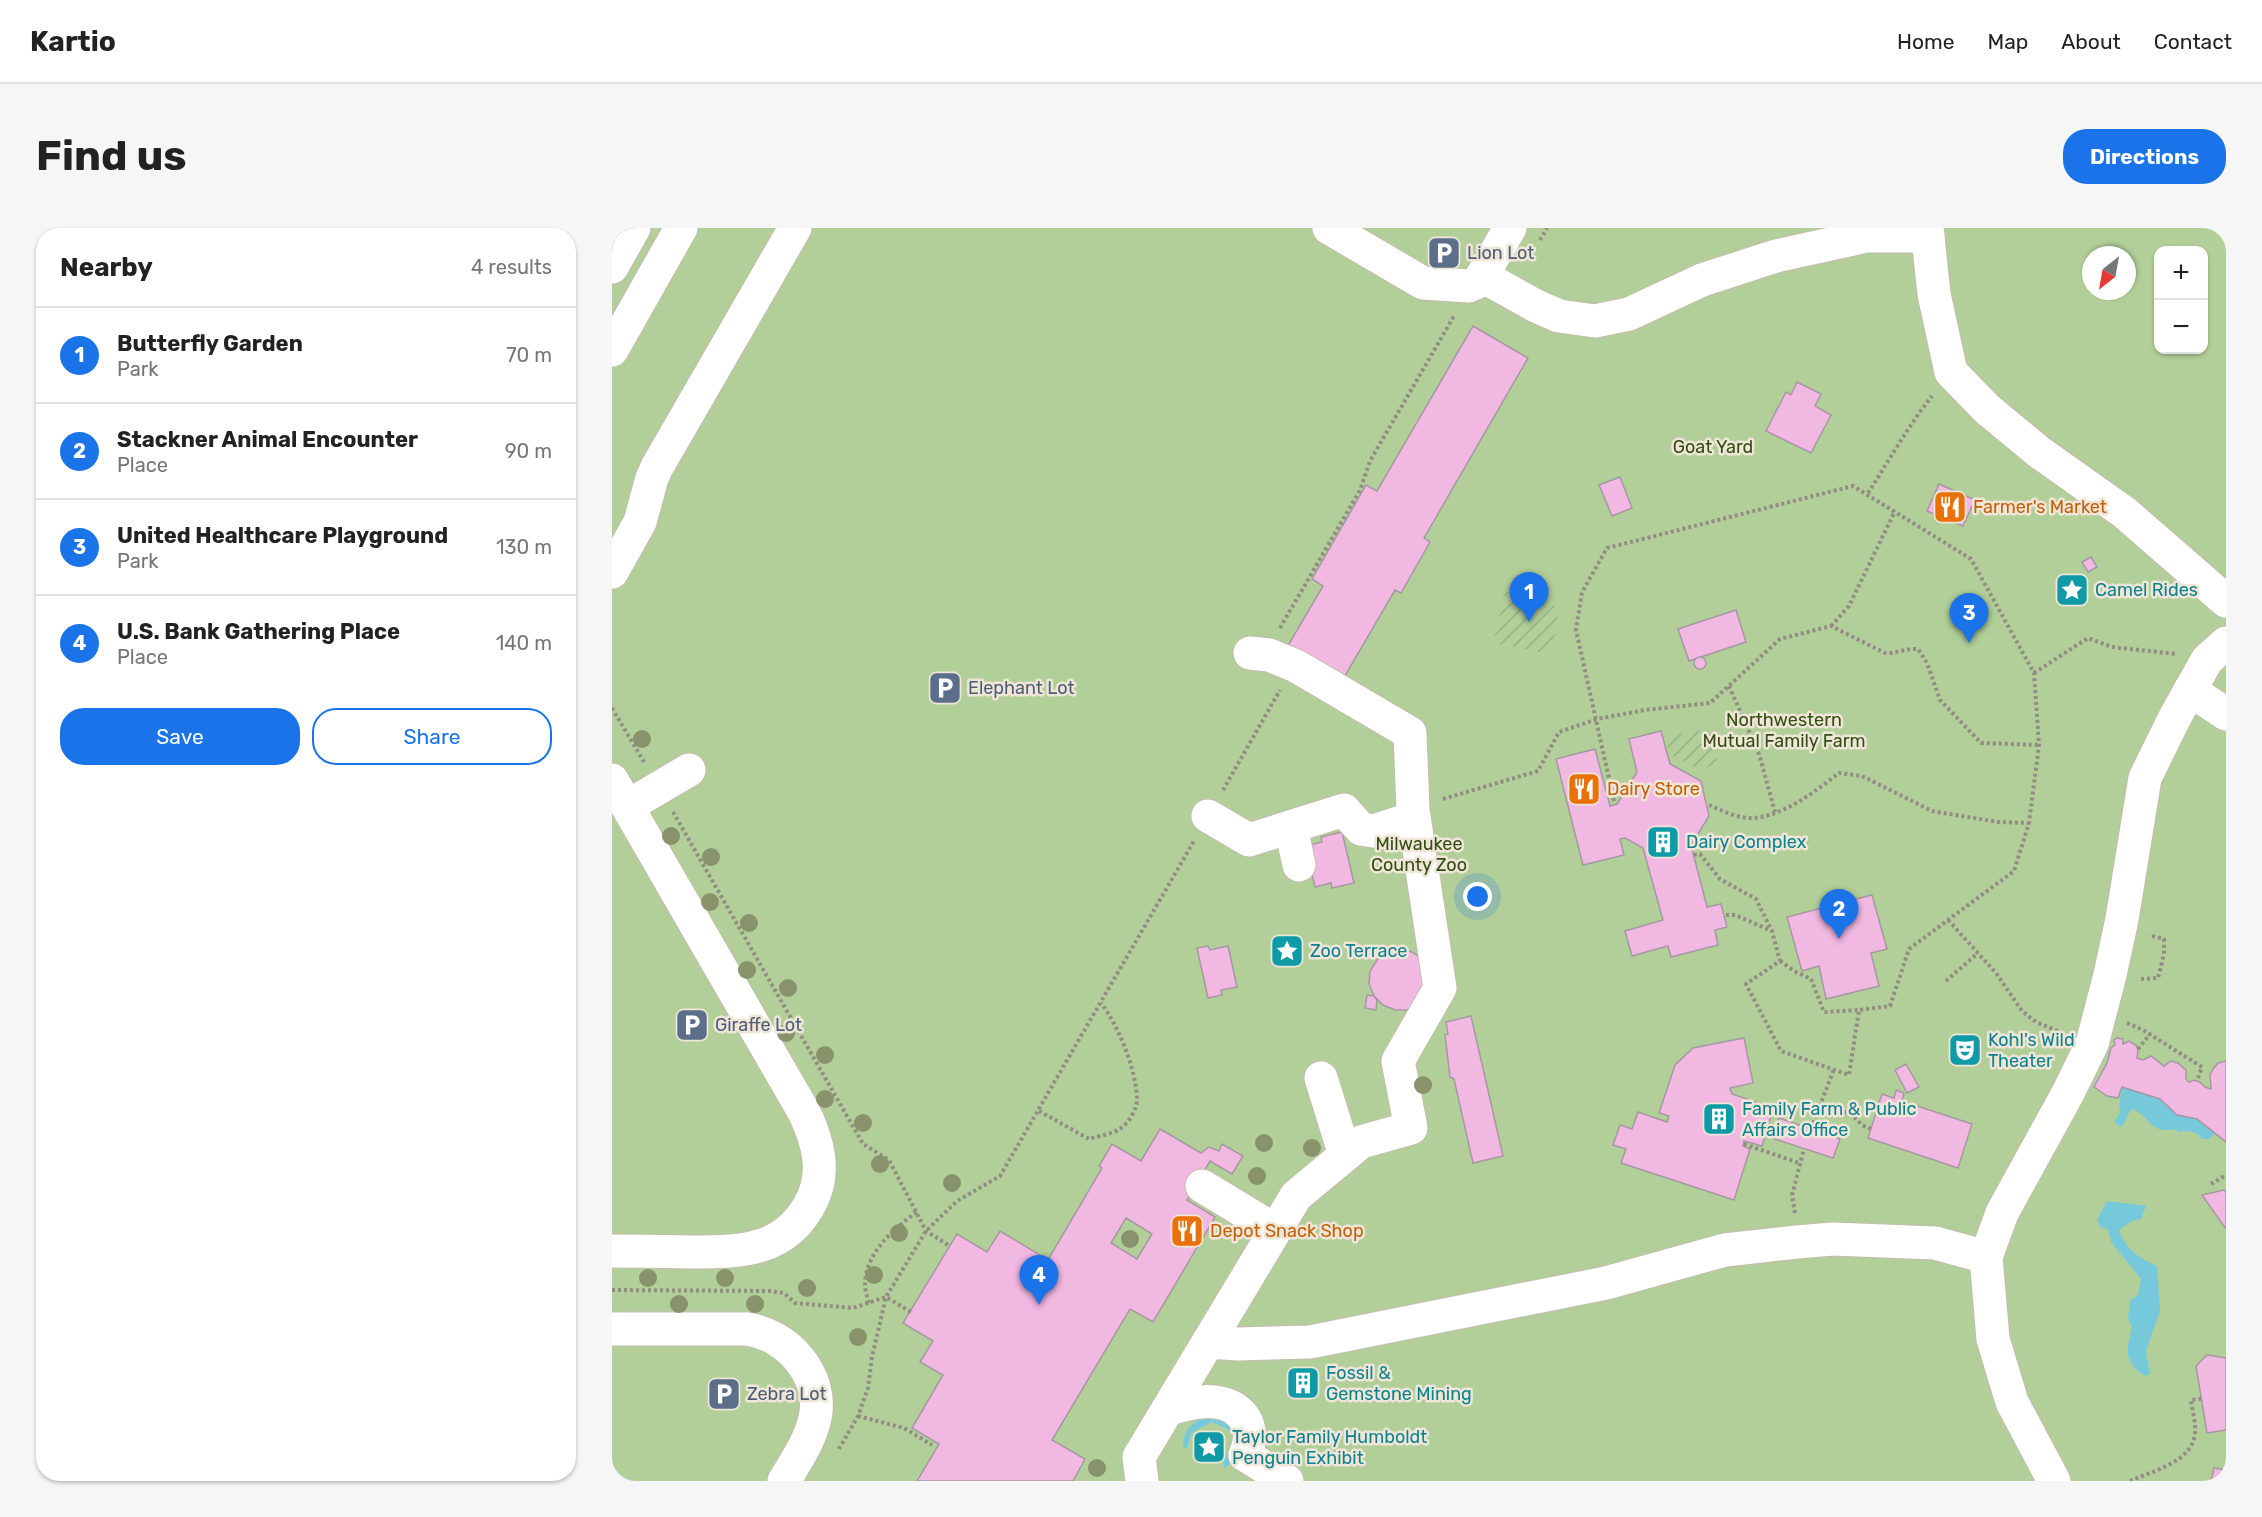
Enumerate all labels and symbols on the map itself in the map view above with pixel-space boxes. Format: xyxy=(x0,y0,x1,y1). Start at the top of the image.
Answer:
parking icon: Lion Lot xyxy=(1426,235,1462,271)
place label: Lion Lot xyxy=(1467,242,1534,264)
north arrow xyxy=(2082,246,2136,300)
park label: Goat Yard xyxy=(1673,436,1753,458)
restaurant icon: Farmer's Market xyxy=(1932,489,1968,525)
place label: Farmer's Market xyxy=(1973,496,2107,518)
pin: 1 xyxy=(1510,572,1548,622)
place icon: Camel Rides xyxy=(2054,572,2090,608)
place label: Camel Rides xyxy=(2095,579,2198,601)
pin: 3 xyxy=(1950,594,1988,643)
parking icon: Elephant Lot xyxy=(927,670,963,706)
place label: Elephant Lot xyxy=(968,677,1074,699)
park label: Northwestern Mutual Family Farm xyxy=(1702,709,1866,752)
restaurant icon: Dairy Store xyxy=(1566,771,1602,807)
place label: Dairy Store xyxy=(1607,778,1700,800)
building icon: Dairy Complex xyxy=(1645,824,1681,860)
place label: Dairy Complex xyxy=(1686,831,1807,853)
park label: Milwaukee County Zoo xyxy=(1371,833,1467,876)
your location xyxy=(1463,882,1492,911)
pin: 2 xyxy=(1820,890,1858,939)
place icon: Zoo Terrace xyxy=(1269,933,1305,969)
place label: Zoo Terrace xyxy=(1310,940,1407,962)
parking icon: Giraffe Lot xyxy=(674,1007,710,1043)
place label: Giraffe Lot xyxy=(715,1014,802,1036)
place label: Kohl's Wild Theater xyxy=(1988,1029,2075,1072)
theatre icon: Kohl's Wild Theater xyxy=(1947,1032,1983,1068)
place label: Family Farm & Public Affairs Office xyxy=(1742,1098,1916,1141)
building icon: Family Farm & Public Affairs Office xyxy=(1701,1101,1737,1137)
restaurant icon: Depot Snack Shop xyxy=(1169,1213,1205,1249)
place label: Depot Snack Shop xyxy=(1210,1220,1364,1242)
pin: 4 xyxy=(1020,1256,1058,1305)
place label: Fossil & Gemstone Mining xyxy=(1326,1362,1472,1405)
building icon: Fossil & Gemstone Mining xyxy=(1285,1365,1321,1401)
parking icon: Zebra Lot xyxy=(706,1376,742,1412)
place label: Zebra Lot xyxy=(747,1383,827,1405)
place label: Taylor Family Humboldt Penguin Exhibit xyxy=(1232,1426,1427,1469)
place icon: Taylor Family Humboldt Penguin Exhibit xyxy=(1191,1429,1227,1465)

